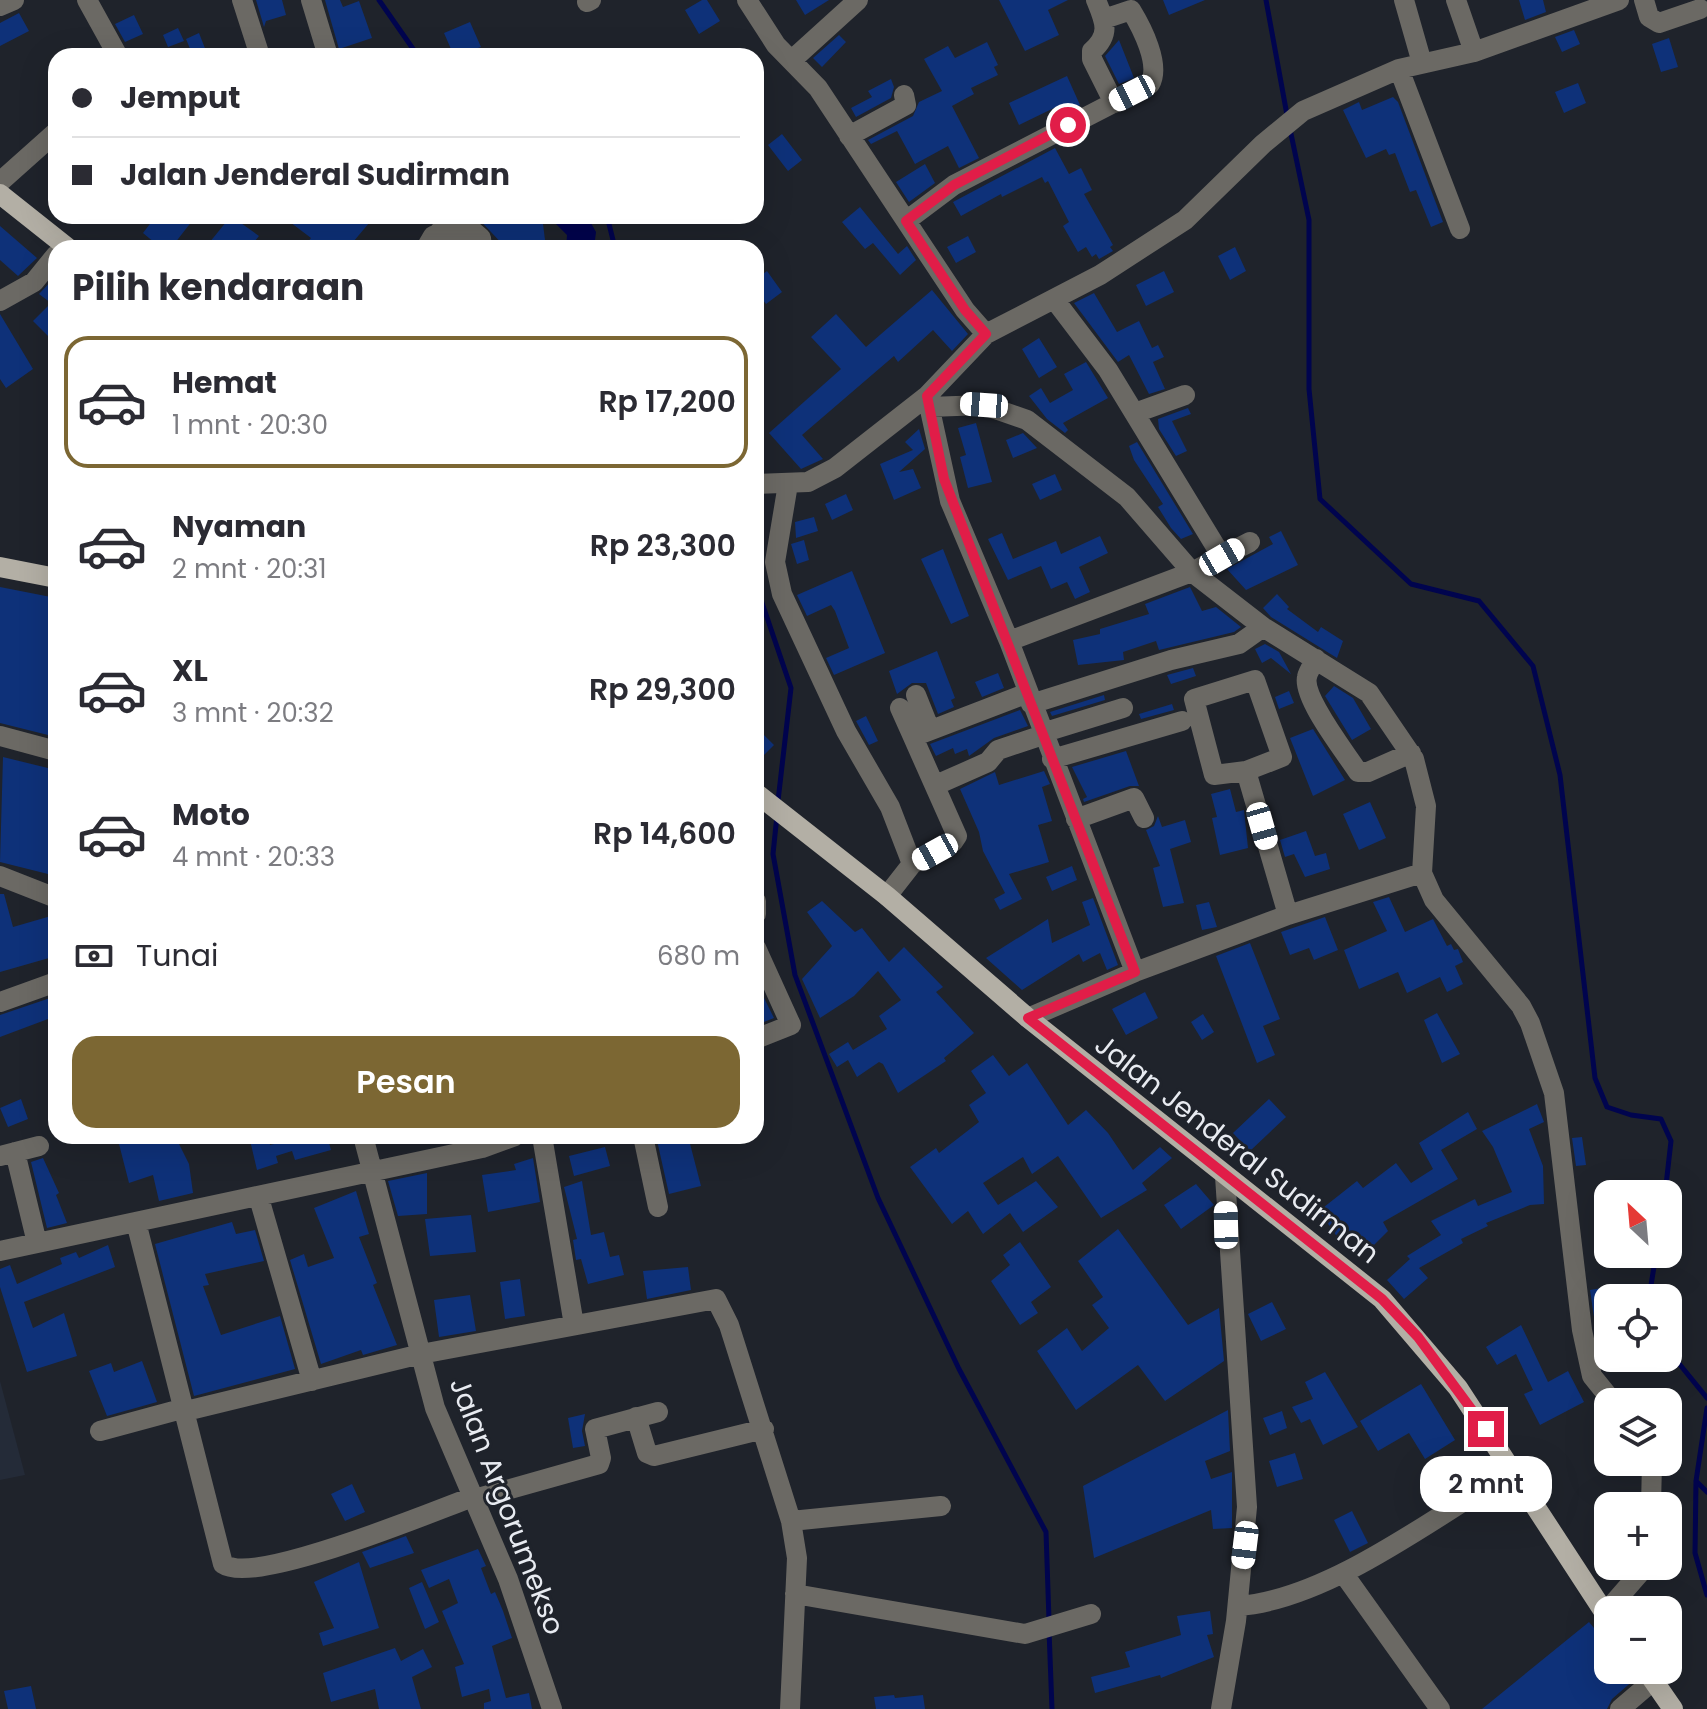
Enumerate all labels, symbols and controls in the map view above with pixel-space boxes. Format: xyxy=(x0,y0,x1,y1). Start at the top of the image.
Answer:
car xyxy=(1105,71,1159,115)
text: Jemput xyxy=(120,76,240,119)
route start xyxy=(1050,107,1086,143)
text: Jalan Jenderal Sudirman xyxy=(120,153,510,196)
text: Pilih kendaraan xyxy=(72,262,364,313)
text: Hemat xyxy=(172,361,277,404)
icon: car xyxy=(76,366,148,438)
text: Rp 17,200 xyxy=(598,380,736,423)
car xyxy=(959,391,1009,419)
text: 1 mnt · 20:30 xyxy=(172,407,328,443)
text: Nyaman xyxy=(172,505,306,548)
icon: car xyxy=(76,510,148,582)
text: Rp 23,300 xyxy=(590,524,736,567)
car xyxy=(1195,535,1249,579)
text: 2 mnt · 20:31 xyxy=(172,551,327,587)
text: XL xyxy=(172,649,208,692)
icon: car xyxy=(76,654,148,726)
text: Rp 29,300 xyxy=(589,668,736,711)
text: 3 mnt · 20:32 xyxy=(172,695,334,731)
text: Moto xyxy=(172,793,250,836)
icon: car xyxy=(76,798,148,870)
car xyxy=(1244,800,1280,852)
text: Rp 14,600 xyxy=(593,812,736,855)
car xyxy=(908,830,962,874)
text: 4 mnt · 20:33 xyxy=(172,839,335,875)
icon: cash xyxy=(72,934,116,978)
text: Tunai xyxy=(136,934,218,977)
text: 680 m xyxy=(657,938,740,974)
street label: Jalan Jenderal Sudirman xyxy=(1087,1025,1387,1273)
button: Pesan xyxy=(72,1036,740,1128)
north arrow xyxy=(1594,1180,1682,1268)
map controls xyxy=(1594,1180,1682,1684)
car xyxy=(1214,1201,1238,1249)
button: locate xyxy=(1594,1284,1682,1372)
street label: Jalan Argorumekso xyxy=(440,1372,574,1640)
button: layers xyxy=(1594,1388,1682,1476)
route end xyxy=(1468,1411,1504,1447)
callout: 2 mnt xyxy=(1420,1457,1552,1513)
text: 2 mnt xyxy=(1448,1466,1524,1502)
button: + xyxy=(1594,1492,1682,1580)
car xyxy=(1230,1520,1260,1570)
button: − xyxy=(1594,1596,1682,1684)

